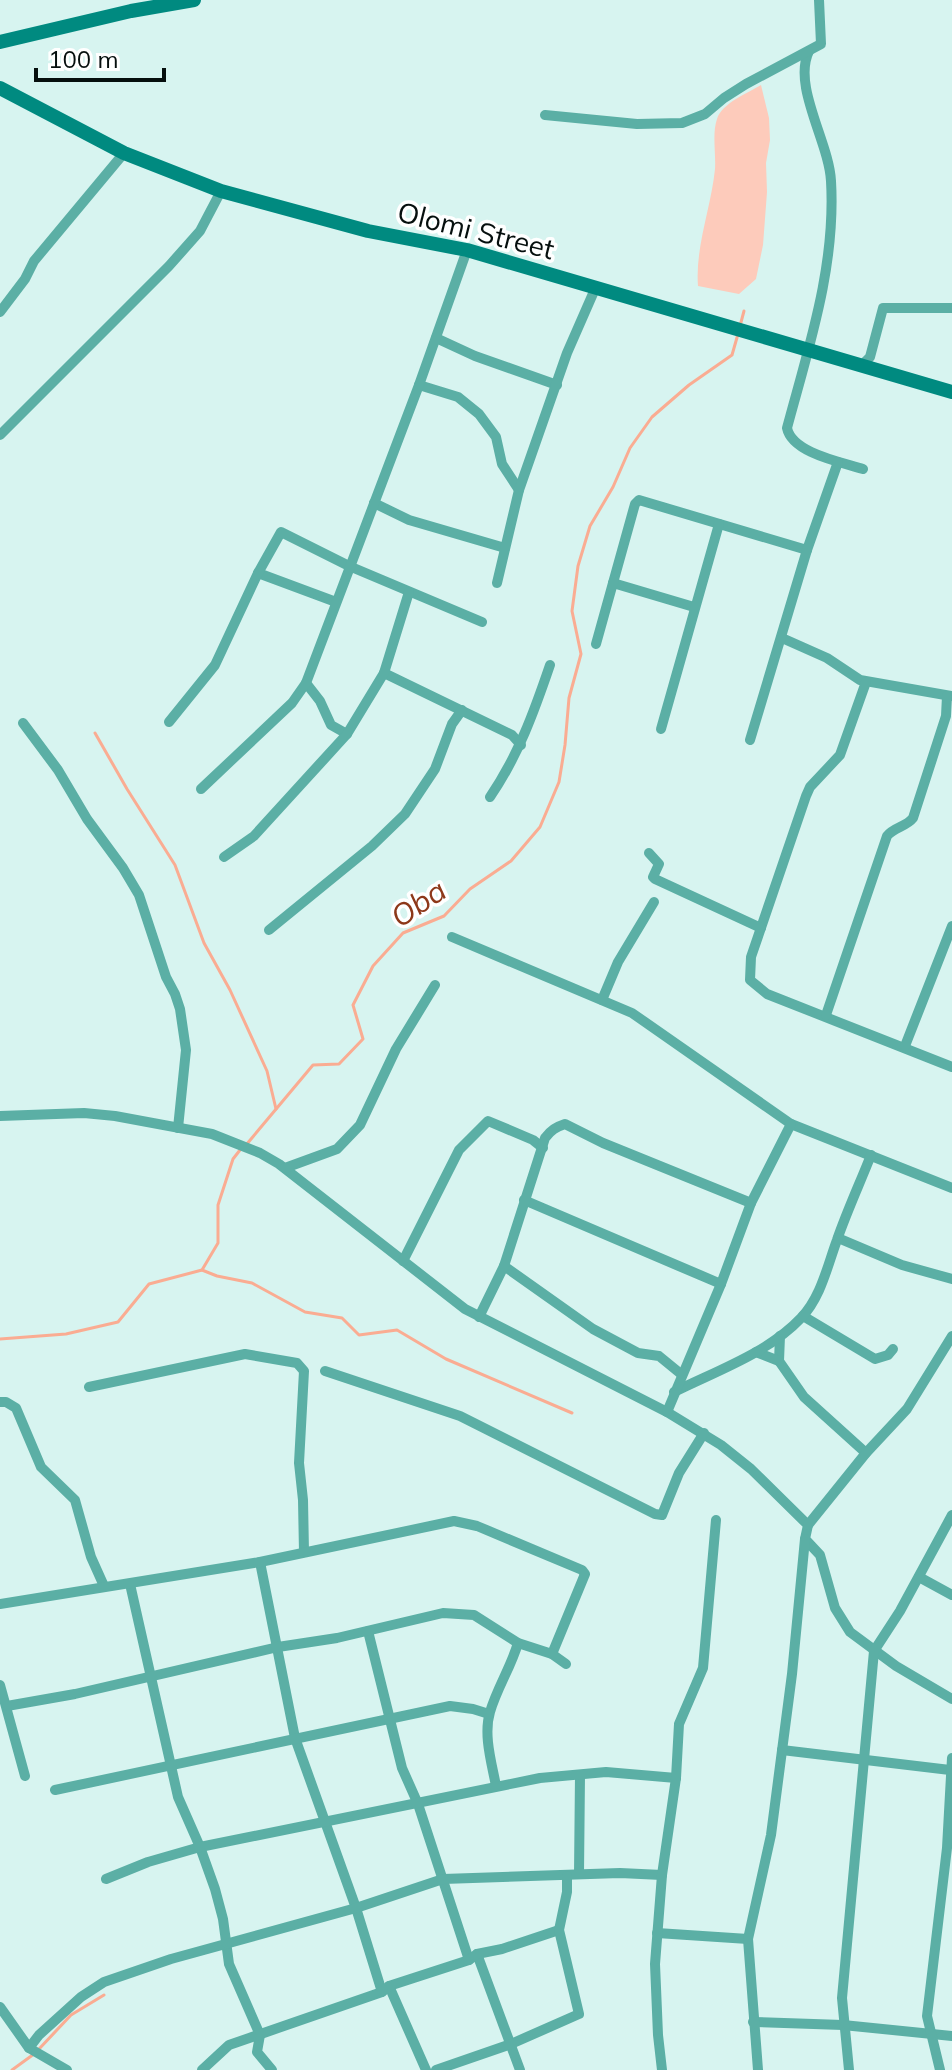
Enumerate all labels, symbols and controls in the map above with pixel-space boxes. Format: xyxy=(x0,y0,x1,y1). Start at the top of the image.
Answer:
scale bar xyxy=(36,32,164,82)
text: 100 m xyxy=(48,44,119,74)
street label: Olomi Street xyxy=(394,194,558,266)
water label: Oba xyxy=(383,871,453,935)

